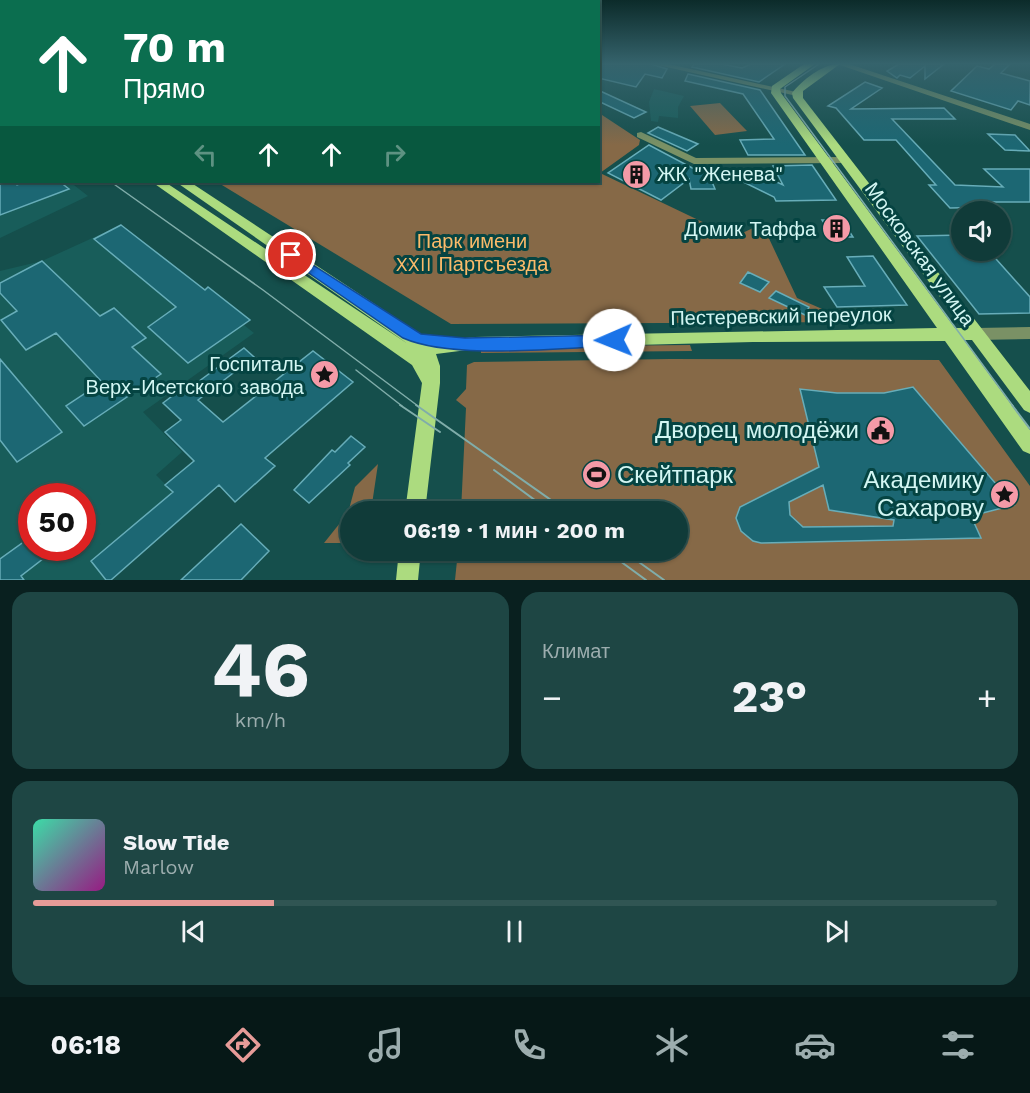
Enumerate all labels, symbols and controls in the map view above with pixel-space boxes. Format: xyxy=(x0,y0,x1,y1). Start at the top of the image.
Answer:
text: 70 m xyxy=(123,23,226,72)
icon: ahead xyxy=(24,24,102,102)
text: Прямо xyxy=(123,73,205,105)
icon: left xyxy=(189,138,222,171)
icon: ahead xyxy=(252,138,285,171)
icon: ahead xyxy=(315,138,348,171)
icon: right xyxy=(378,138,411,171)
building icon: ЖК "Женева" xyxy=(620,158,652,190)
place label: ЖК "Женева" xyxy=(657,162,783,186)
street label: Московская улица xyxy=(860,178,981,331)
map controls xyxy=(951,201,1011,261)
button: sound xyxy=(951,201,1011,261)
building icon: Домик Таффа xyxy=(821,213,853,245)
place label: Домик Таффа xyxy=(684,217,817,241)
pin xyxy=(265,229,316,280)
park label: Парк имени XXII Партсъезда xyxy=(396,229,549,276)
icon: arrive xyxy=(274,238,307,271)
street label: Пестеревский переулок xyxy=(670,302,892,330)
position arrow xyxy=(582,308,646,372)
place label: Госпиталь Верх-Исетского завода xyxy=(86,352,305,399)
place icon: Госпиталь Верх-Исетского завода xyxy=(309,359,341,391)
public building icon: Дворец молодёжи xyxy=(864,414,896,446)
place label: Дворец молодёжи xyxy=(655,416,859,444)
sports icon: Скейтпарк xyxy=(580,459,612,491)
place label: Скейтпарк xyxy=(617,461,734,489)
place label: Академику Сахарову xyxy=(864,466,984,522)
place icon: Академику Сахарову xyxy=(989,478,1021,510)
speed limit sign: 50 xyxy=(18,483,96,561)
text: 06:19 · 1 мин · 200 m xyxy=(403,518,625,543)
text: 46 xyxy=(211,623,310,715)
text: Климат xyxy=(542,639,610,663)
text: 23° xyxy=(732,670,807,723)
text: − xyxy=(542,678,562,717)
text: + xyxy=(977,678,997,717)
text: km/h xyxy=(235,708,286,732)
text: Slow Tide xyxy=(123,830,230,855)
text: Marlow xyxy=(123,855,194,879)
icon: previous xyxy=(177,915,210,948)
icon: pause xyxy=(498,915,531,948)
icon: next xyxy=(820,915,853,948)
icon: directions xyxy=(222,1024,264,1066)
icon: music xyxy=(365,1024,407,1066)
icon: phone xyxy=(508,1024,550,1066)
icon: climate xyxy=(651,1024,693,1066)
icon: car xyxy=(794,1024,836,1066)
icon: filters xyxy=(937,1024,979,1066)
text: 06:18 xyxy=(51,1029,121,1061)

